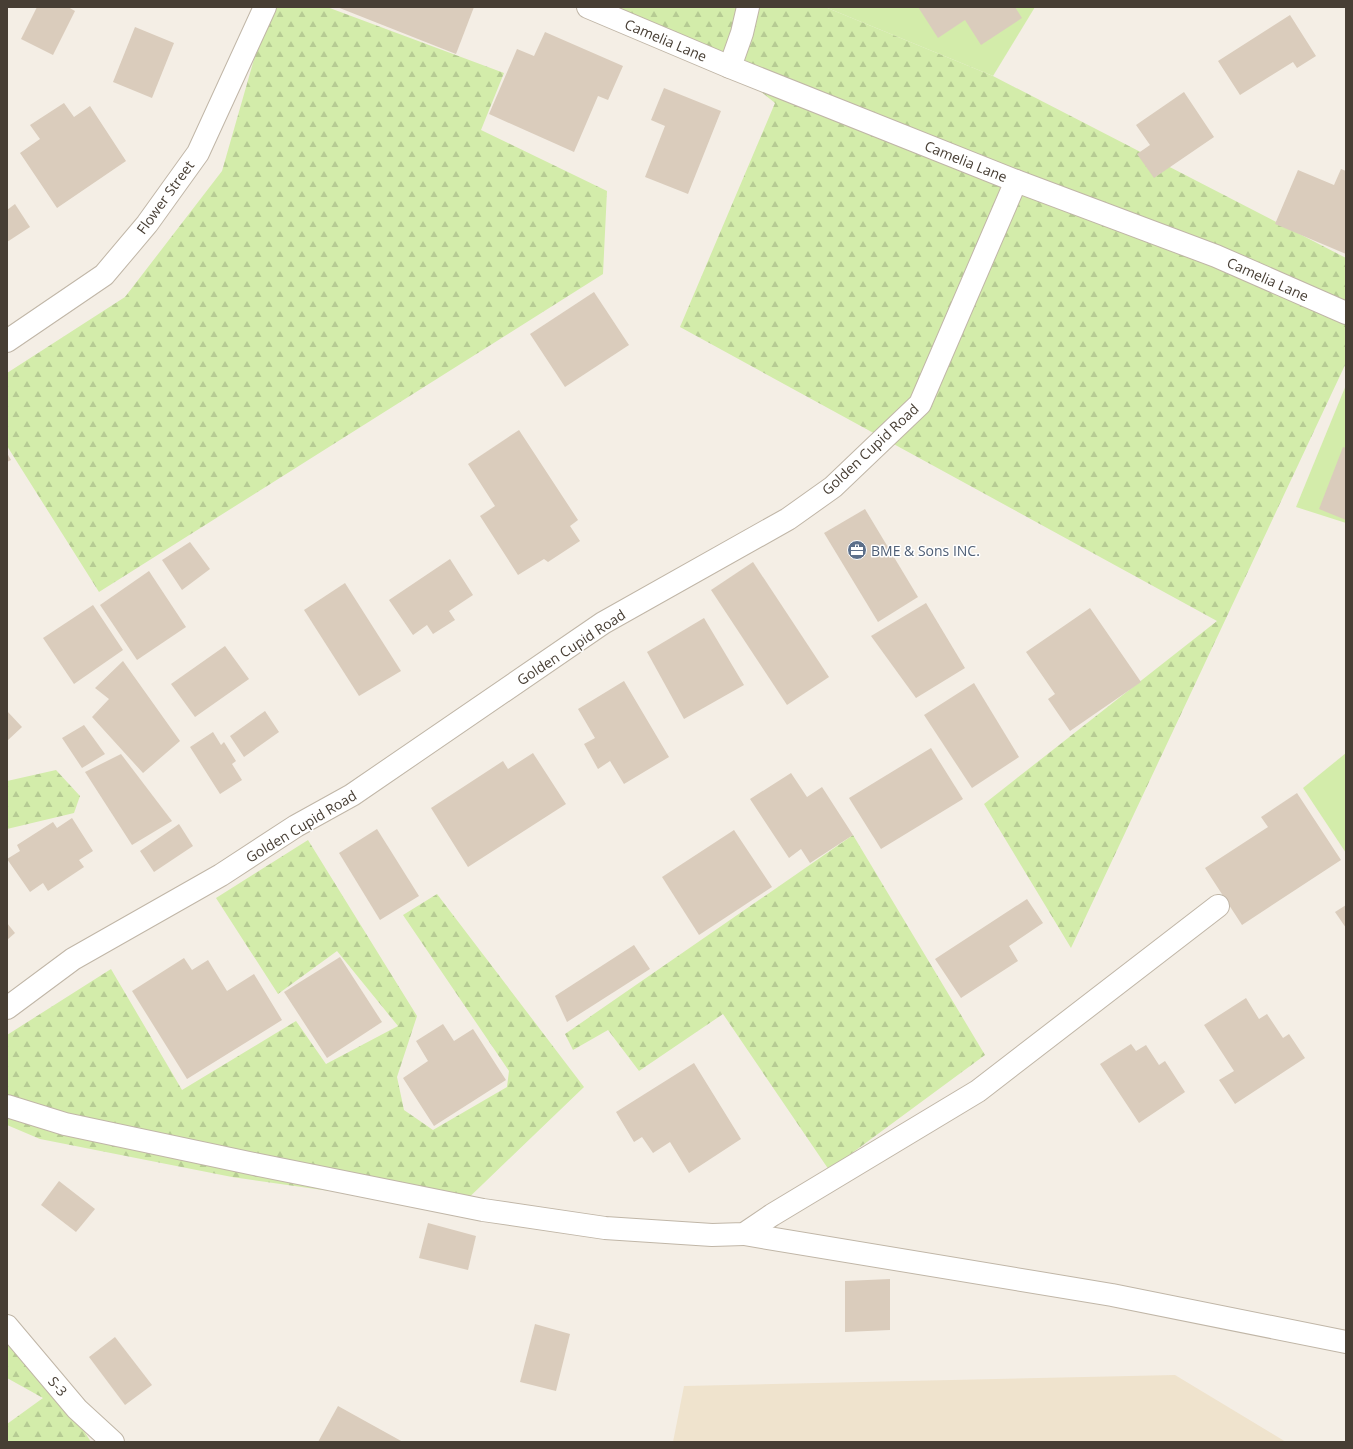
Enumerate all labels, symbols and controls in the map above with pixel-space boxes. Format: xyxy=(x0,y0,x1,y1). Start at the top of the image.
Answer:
street label: Camelia Lane xyxy=(622,14,710,66)
street label: Camelia Lane xyxy=(922,136,1010,186)
street label: Flower Street xyxy=(132,156,198,238)
street label: Camelia Lane xyxy=(1224,253,1312,306)
street label: Golden Cupid Road xyxy=(817,399,923,499)
office icon: BME & Sons INC. xyxy=(846,539,868,561)
place label: BME & Sons INC. xyxy=(871,541,980,560)
street label: Golden Cupid Road xyxy=(513,605,629,689)
street label: Golden Cupid Road xyxy=(242,785,360,867)
street label: S-3 xyxy=(44,1372,72,1400)

